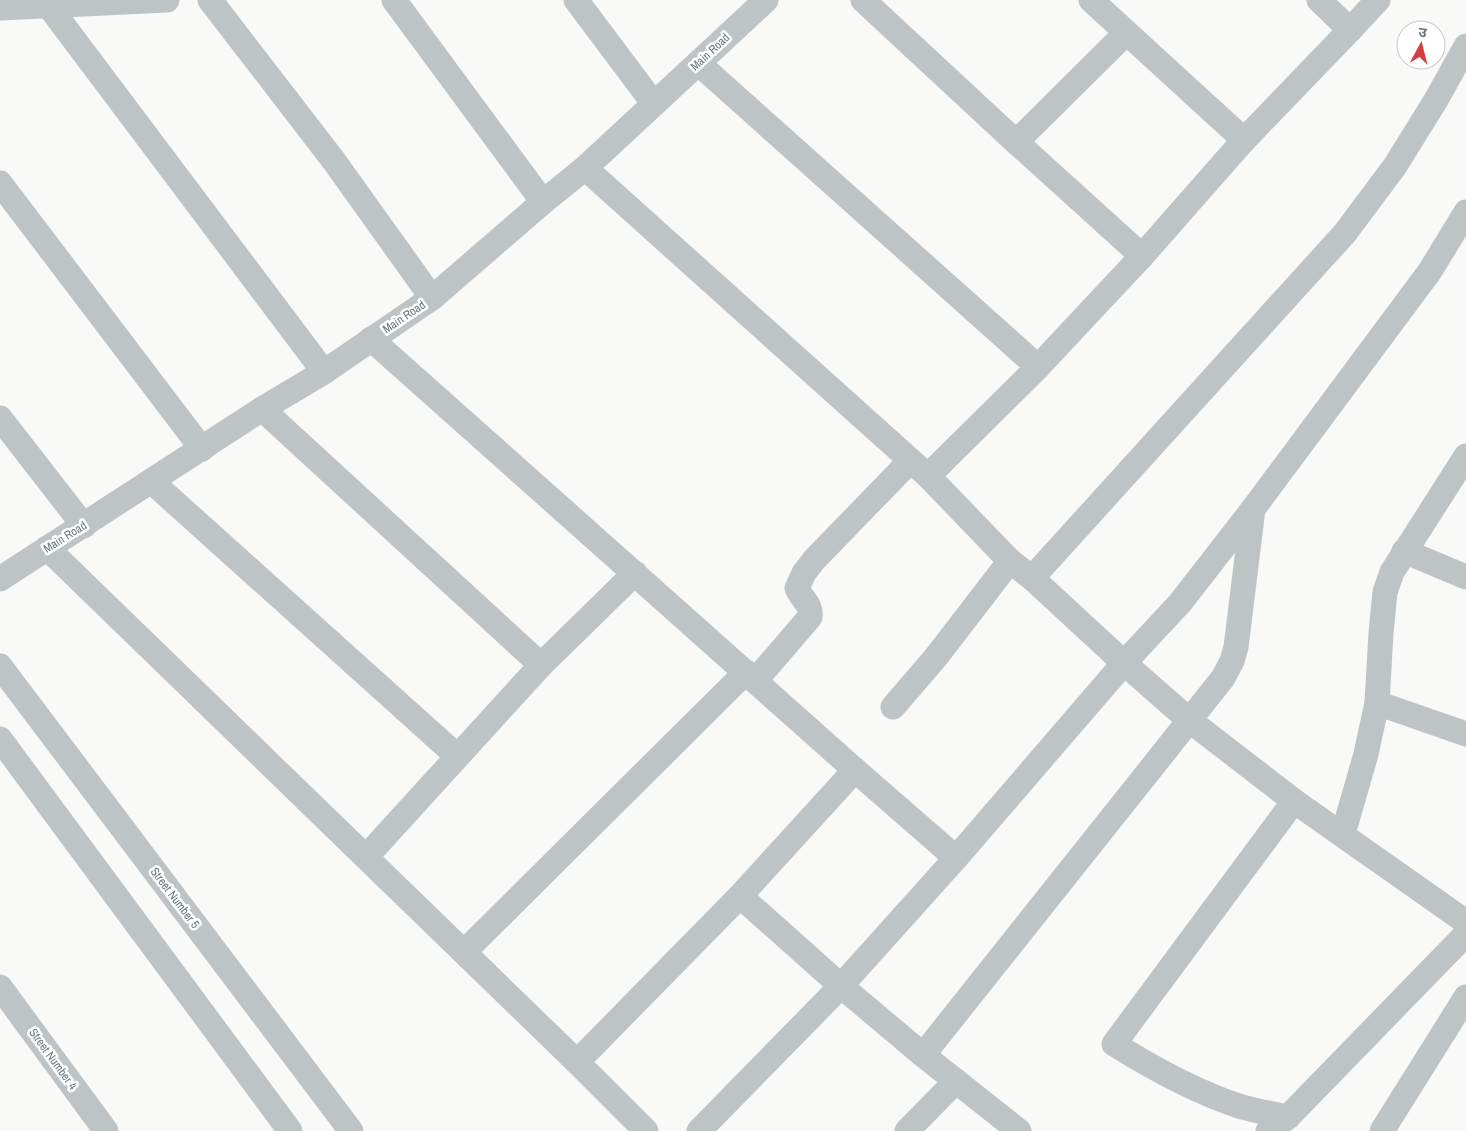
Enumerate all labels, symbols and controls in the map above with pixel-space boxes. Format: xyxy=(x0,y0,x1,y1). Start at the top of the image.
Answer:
north arrow xyxy=(1396,20,1446,70)
text: उ xyxy=(1417,23,1429,42)
street label: Main Road xyxy=(687,30,733,74)
street label: Main Road xyxy=(380,297,428,337)
street label: Main Road xyxy=(40,517,90,557)
street label: Street Number 5 xyxy=(147,864,203,932)
street label: Street Number 4 xyxy=(25,1025,81,1093)

